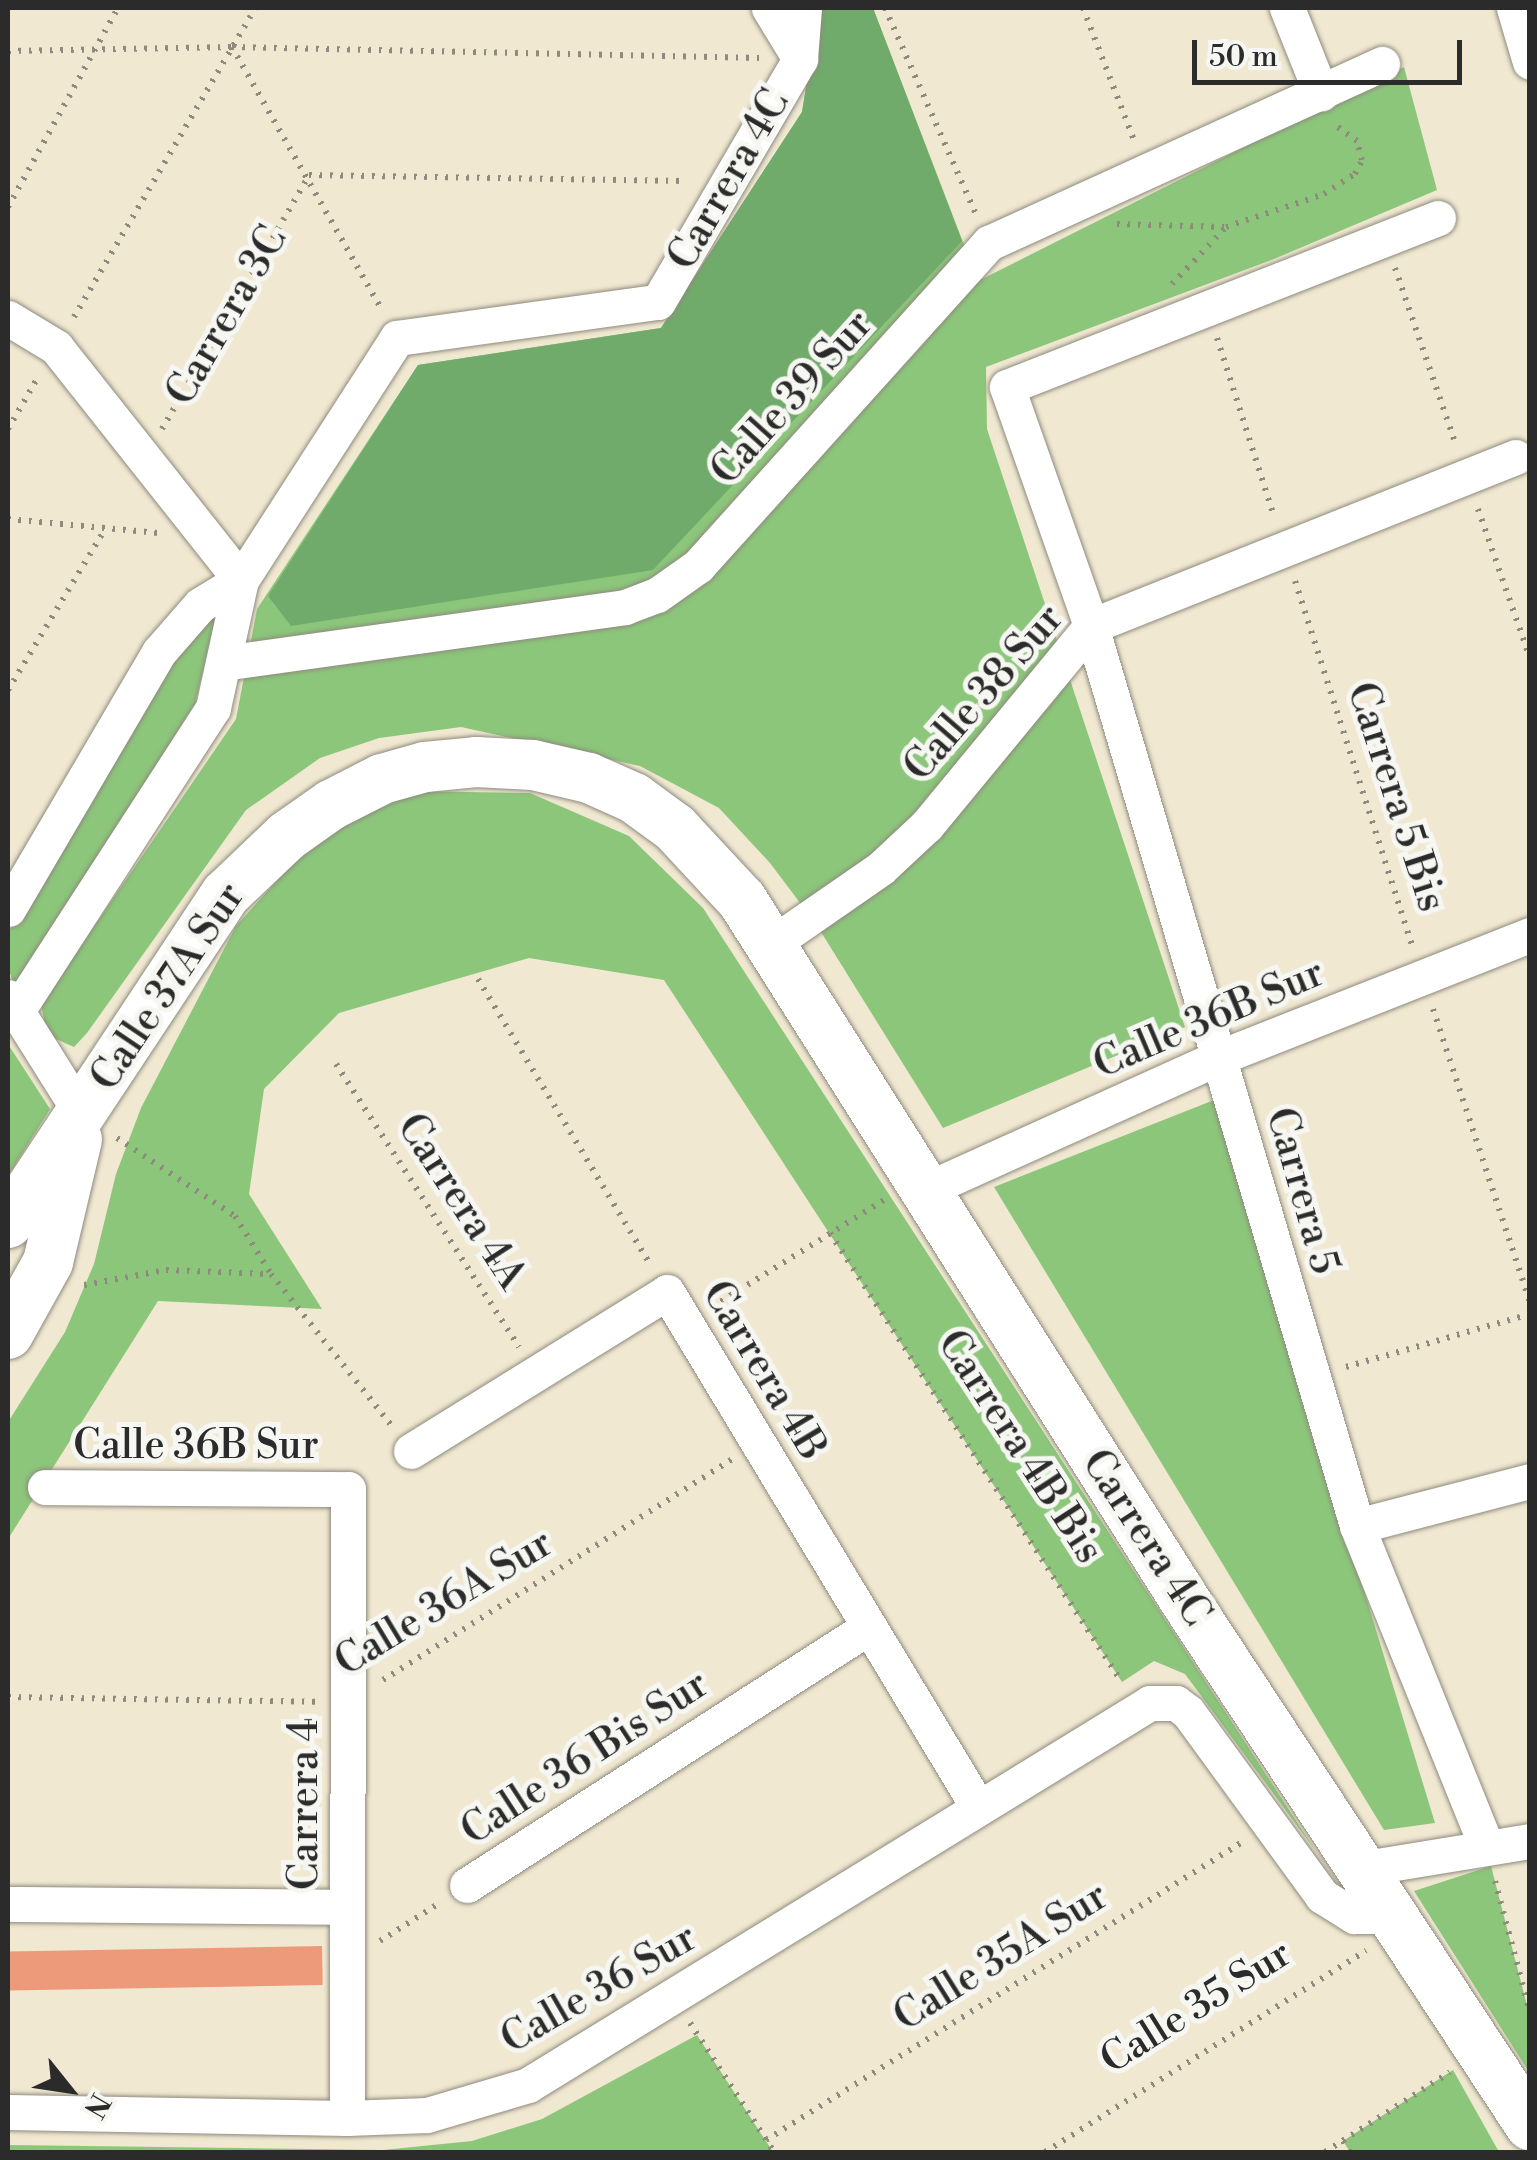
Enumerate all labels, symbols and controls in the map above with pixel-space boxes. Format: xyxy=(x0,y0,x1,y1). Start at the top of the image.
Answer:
scale bar xyxy=(1197,20,1467,82)
text: 50 m xyxy=(1209,38,1278,76)
street label: Carrera 4C xyxy=(658,81,800,279)
street label: Carrera 3C xyxy=(157,218,297,414)
street label: Calle 39 Sur xyxy=(701,301,883,495)
street label: Calle 38 Sur xyxy=(894,595,1074,791)
street label: Carrera 5 Bis xyxy=(1336,677,1456,917)
street label: Calle 37A Sur xyxy=(81,874,255,1100)
street label: Calle 36B Sur xyxy=(1087,949,1331,1089)
street label: Carrera 5 xyxy=(1255,1102,1349,1280)
street label: Carrera 4A xyxy=(386,1105,536,1299)
street label: Carrera 4B xyxy=(692,1273,836,1469)
street label: Carrera 4B Bis xyxy=(927,1322,1113,1572)
street label: Calle 36B Sur xyxy=(73,1422,319,1470)
street label: Carrera 4C xyxy=(1071,1441,1221,1635)
street label: Calle 36A Sur xyxy=(327,1519,561,1687)
street label: Calle 36 Bis Sur xyxy=(453,1660,717,1856)
street label: Carrera 4 xyxy=(281,1718,329,1890)
street label: Calle 35A Sur xyxy=(885,1872,1117,2042)
street label: Calle 36 Sur xyxy=(493,1914,705,2064)
street label: Calle 35 Sur xyxy=(1092,1930,1300,2084)
north arrow xyxy=(20,2040,120,2140)
text: N xyxy=(76,2087,117,2124)

